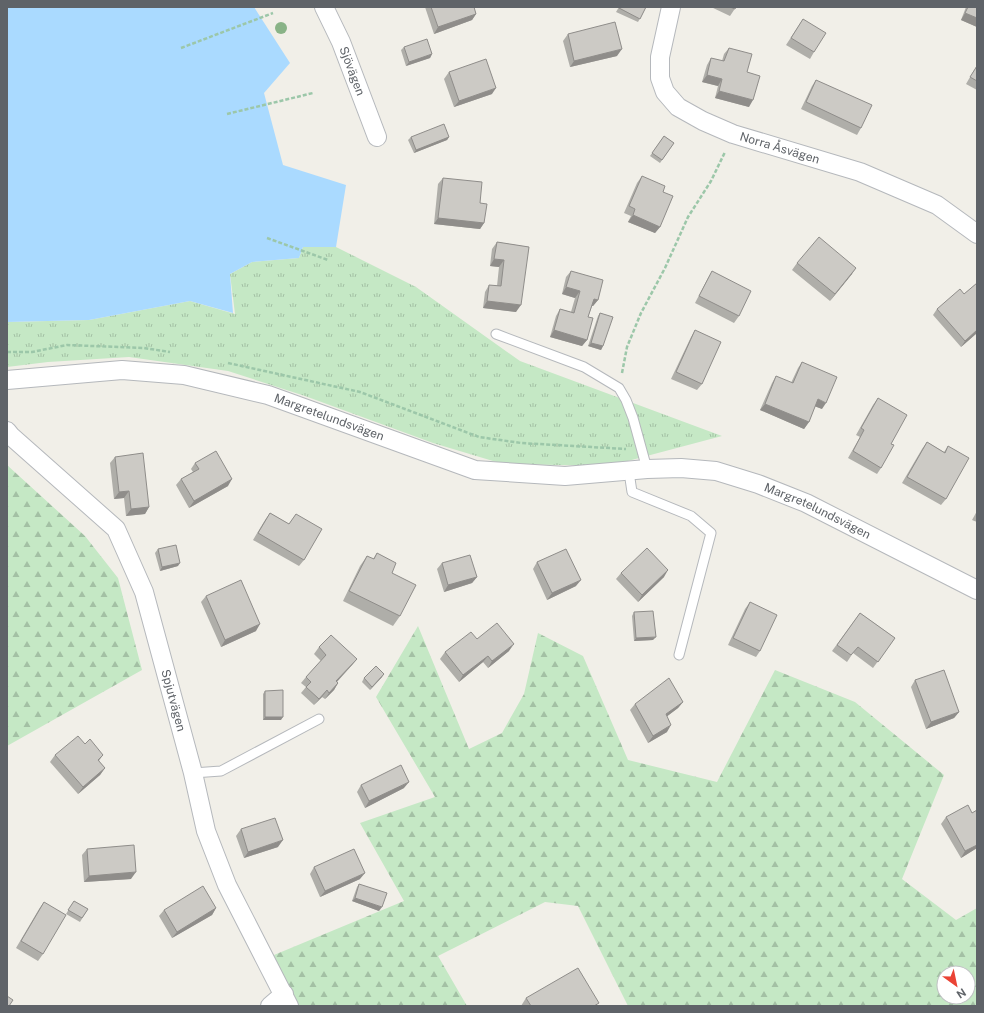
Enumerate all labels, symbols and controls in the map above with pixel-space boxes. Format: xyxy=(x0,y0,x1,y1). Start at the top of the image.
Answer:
street label: Sjövägen xyxy=(336,45,368,98)
street label: Norra Åsvägen xyxy=(738,129,821,167)
street label: Margretelundsvägen xyxy=(272,391,386,444)
street label: Margretelundsvägen xyxy=(762,480,873,542)
street label: Spjutvägen xyxy=(158,668,188,733)
north arrow xyxy=(936,965,976,1005)
text: N xyxy=(955,986,968,1001)

